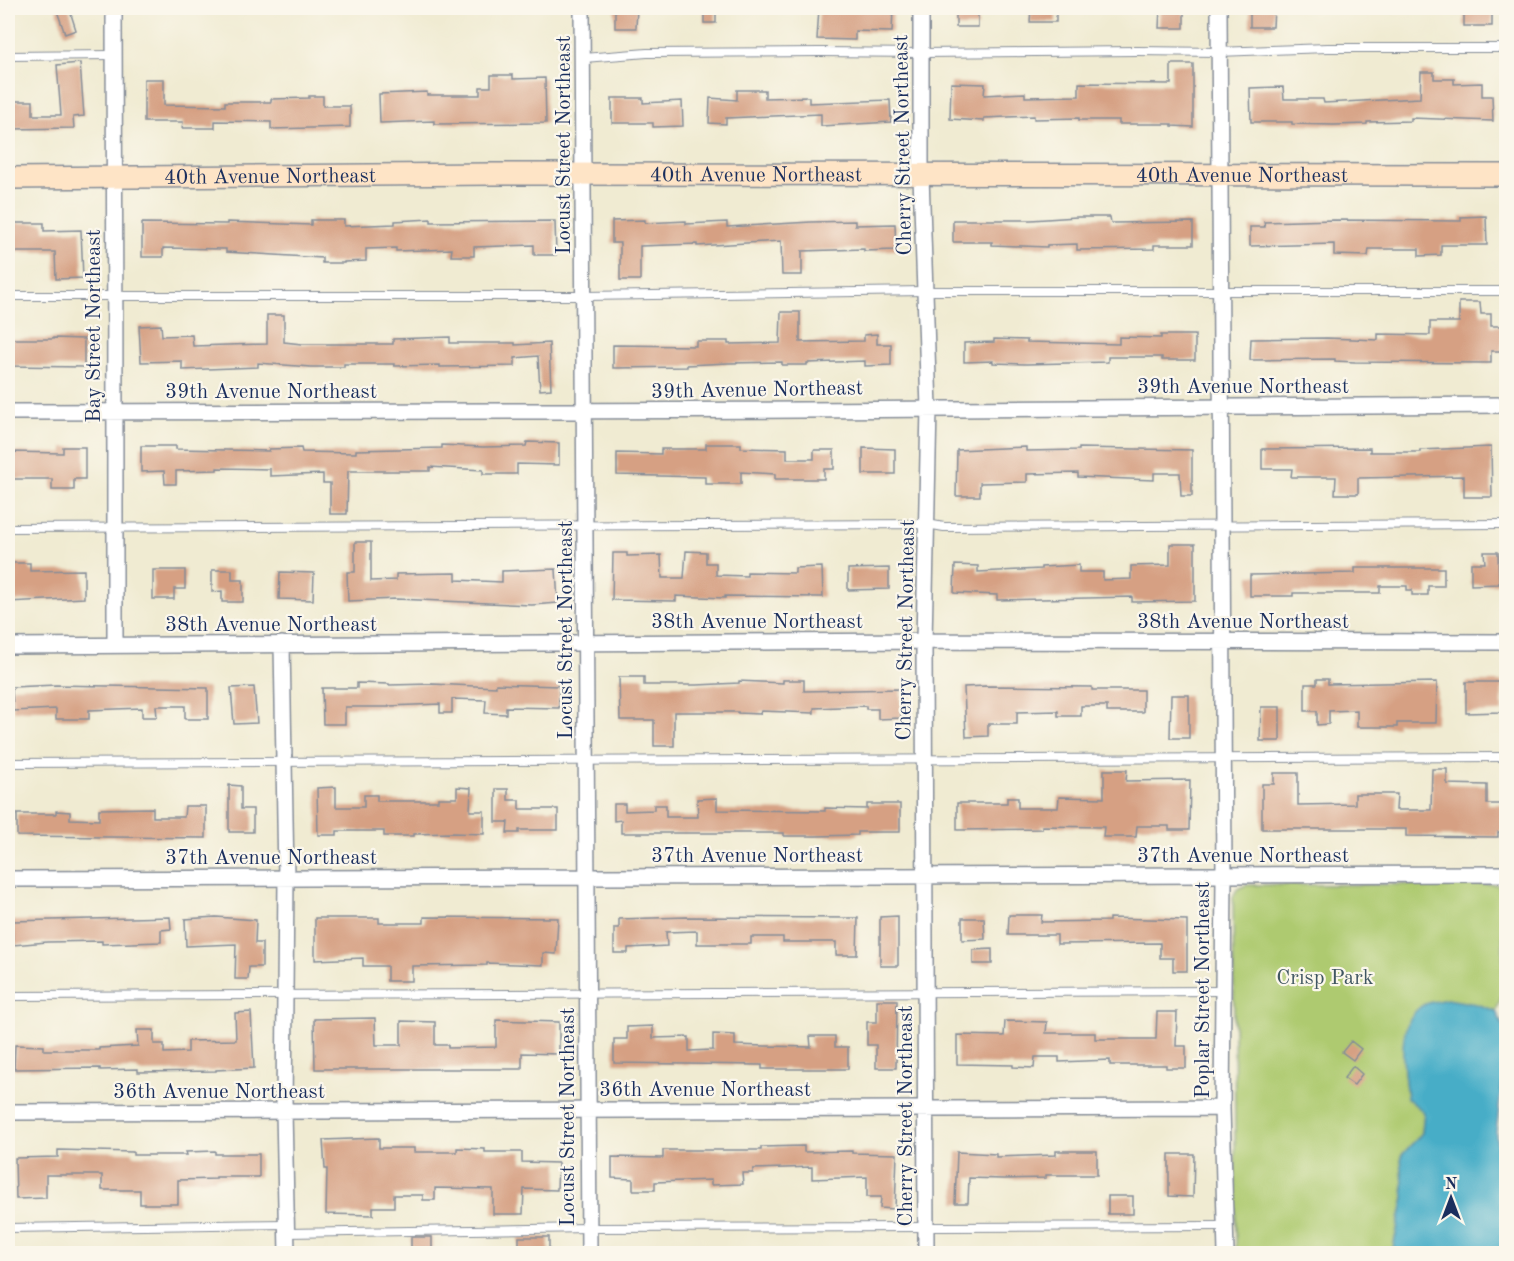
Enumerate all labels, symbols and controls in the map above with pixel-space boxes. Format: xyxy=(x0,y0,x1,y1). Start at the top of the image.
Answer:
street label: Cherry Street Northeast xyxy=(891,34,916,256)
street label: Locust Street Northeast xyxy=(554,35,575,255)
street label: 40th Avenue Northeast xyxy=(650,165,862,186)
street label: 40th Avenue Northeast xyxy=(164,166,376,189)
street label: 40th Avenue Northeast xyxy=(1136,166,1348,187)
street label: Bay Street Northeast xyxy=(84,229,105,423)
street label: 39th Avenue Northeast xyxy=(1137,377,1349,398)
street label: 39th Avenue Northeast xyxy=(651,378,863,403)
street label: 39th Avenue Northeast xyxy=(165,382,377,403)
street label: Cherry Street Northeast xyxy=(894,519,919,741)
street label: Locust Street Northeast xyxy=(556,520,577,740)
street label: 38th Avenue Northeast xyxy=(651,612,863,633)
street label: 38th Avenue Northeast xyxy=(1137,612,1349,633)
street label: 38th Avenue Northeast xyxy=(165,615,377,636)
street label: 37th Avenue Northeast xyxy=(651,846,863,867)
street label: 37th Avenue Northeast xyxy=(1137,846,1349,867)
street label: 37th Avenue Northeast xyxy=(165,848,377,869)
street label: Poplar Street Northeast xyxy=(1193,881,1214,1099)
park label: Crisp Park xyxy=(1276,968,1374,989)
street label: Cherry Street Northeast xyxy=(896,1005,917,1227)
street label: Locust Street Northeast xyxy=(558,1007,579,1227)
street label: 36th Avenue Northeast xyxy=(599,1080,811,1101)
street label: 36th Avenue Northeast xyxy=(113,1082,325,1103)
north arrow xyxy=(1421,1168,1481,1228)
text: N xyxy=(1445,1177,1458,1193)

